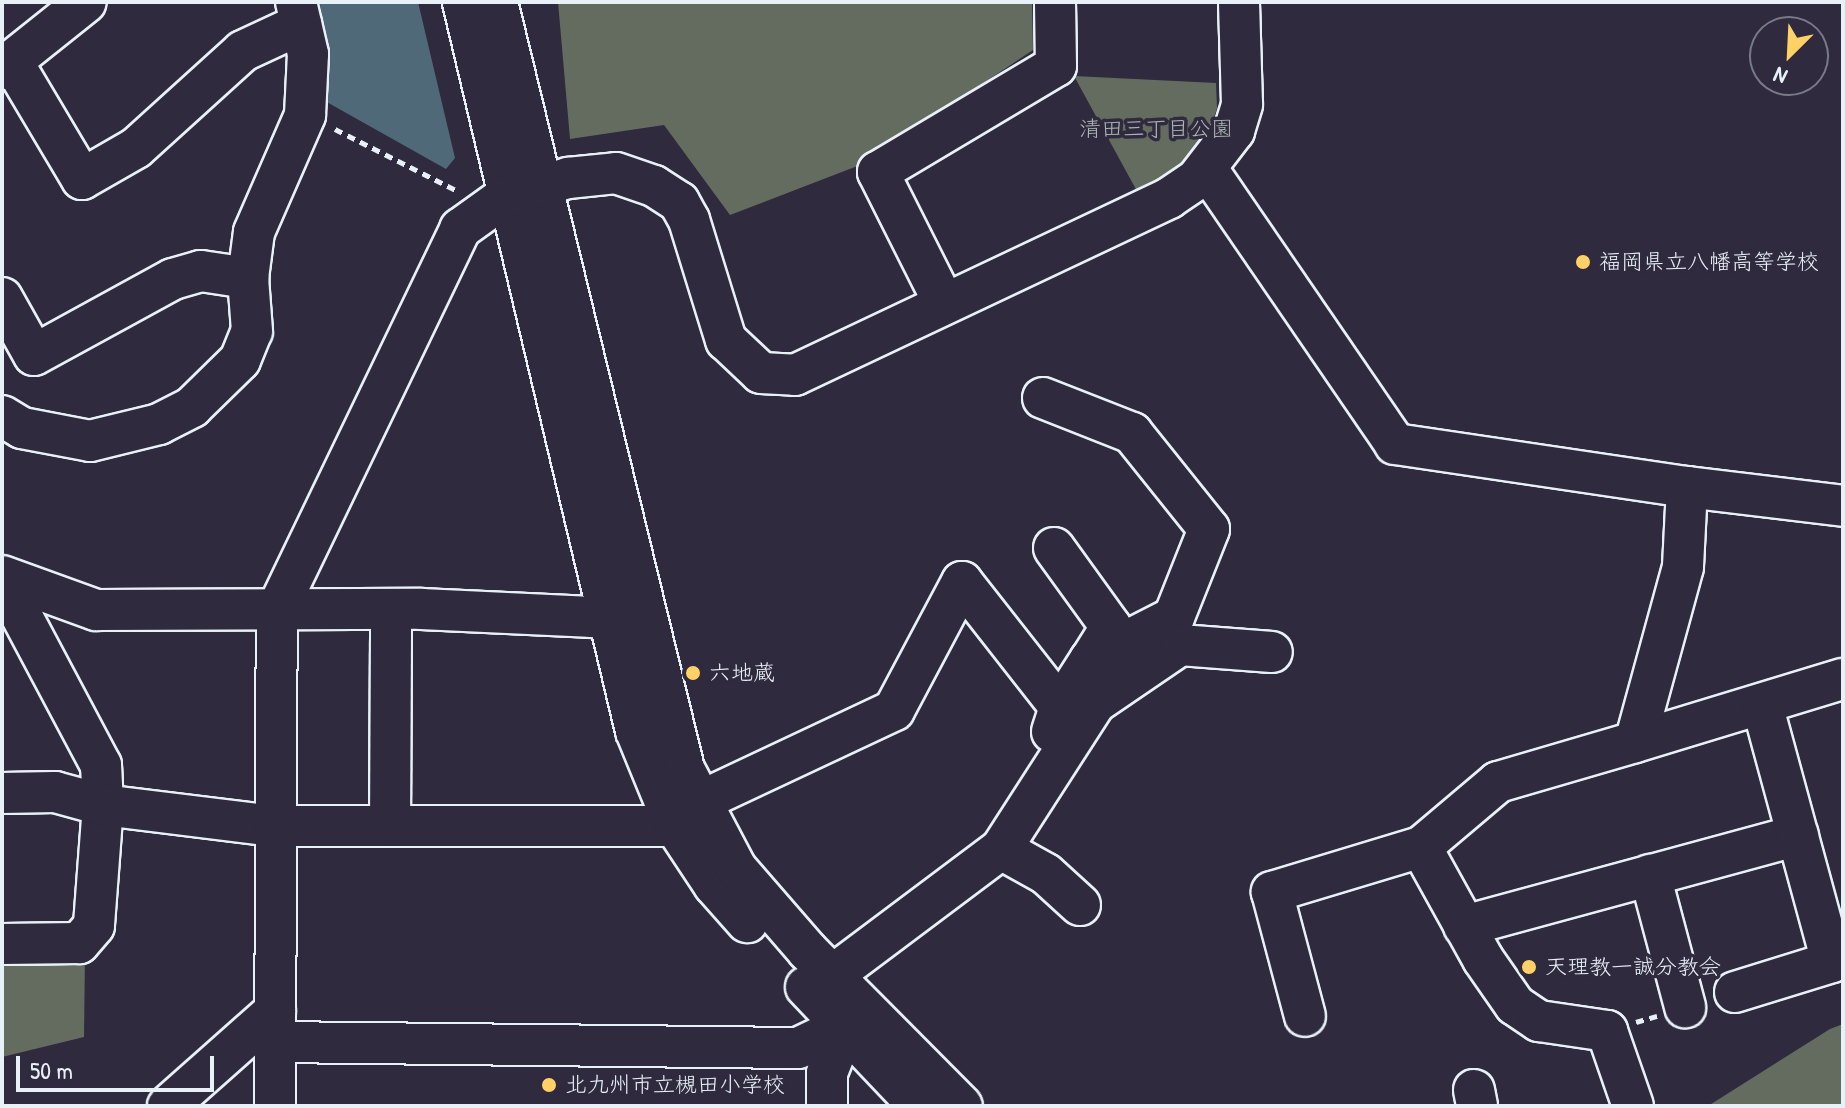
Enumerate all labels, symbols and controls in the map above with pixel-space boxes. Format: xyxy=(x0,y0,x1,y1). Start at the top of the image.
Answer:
north arrow xyxy=(1749,16,1829,96)
text: N xyxy=(1769,60,1792,92)
park label: 清田三丁目公園 xyxy=(1079,116,1233,142)
place label: 福岡県立八幡高等学校 xyxy=(1599,249,1819,275)
marker: 福岡県立八幡高等学校 xyxy=(1574,253,1592,271)
place label: 六地蔵 xyxy=(709,660,775,686)
marker: 六地蔵 xyxy=(684,664,702,682)
place label: 天理教一誠分教会 xyxy=(1545,954,1721,980)
marker: 天理教一誠分教会 xyxy=(1520,958,1538,976)
scale bar xyxy=(20,1040,218,1090)
text: 50 m xyxy=(30,1054,73,1086)
place label: 北九州市立槻田小学校 xyxy=(565,1072,785,1098)
marker: 北九州市立槻田小学校 xyxy=(540,1076,558,1094)

